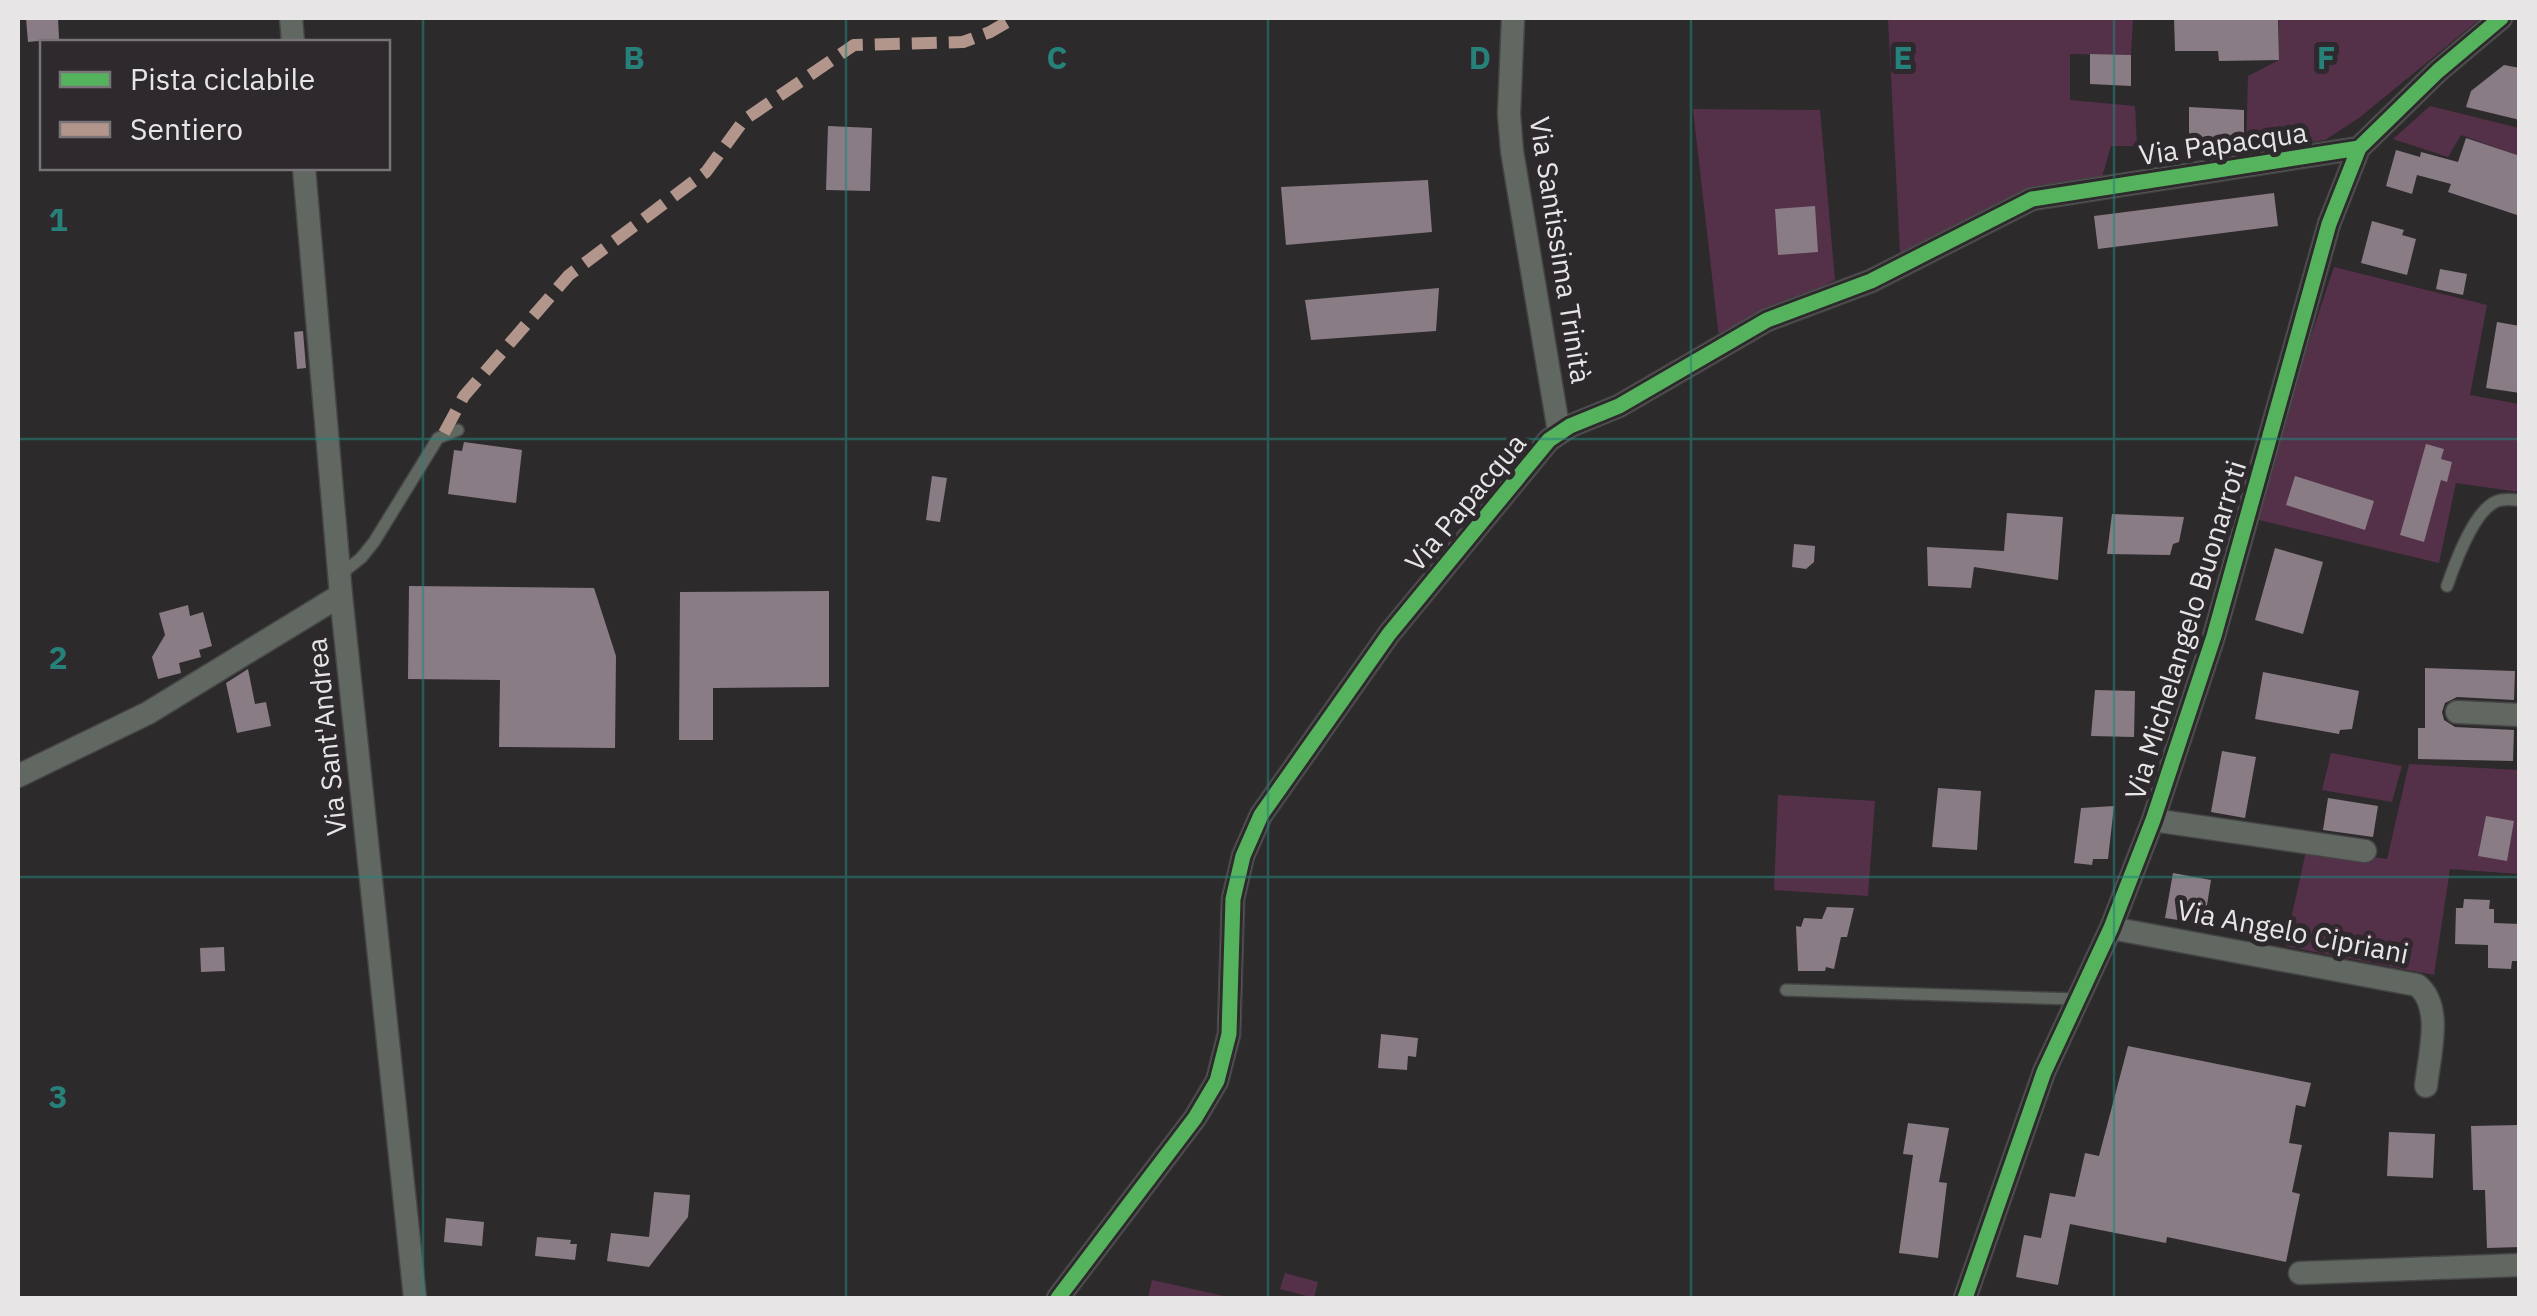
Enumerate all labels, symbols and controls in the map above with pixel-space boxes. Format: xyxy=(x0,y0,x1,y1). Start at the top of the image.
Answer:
text: B xyxy=(623,36,645,78)
text: C xyxy=(1047,36,1067,78)
text: D xyxy=(1469,36,1491,78)
text: E xyxy=(1893,36,1913,78)
text: F xyxy=(2317,36,2335,78)
legend xyxy=(40,40,390,170)
text: Pista ciclabile xyxy=(130,59,315,98)
text: Sentiero xyxy=(130,109,243,148)
street label: Via Papacqua xyxy=(2137,113,2310,173)
street label: Via Santissima Trinità xyxy=(1522,114,1600,386)
text: 1 xyxy=(48,198,68,240)
street label: Via Papacqua xyxy=(1396,425,1534,579)
street label: Via Michelangelo Buonarroti xyxy=(2116,456,2254,804)
text: 2 xyxy=(48,636,68,678)
street label: Via Sant'Andrea xyxy=(297,636,355,838)
street label: Via Angelo Cipriani xyxy=(2174,890,2412,972)
text: 3 xyxy=(48,1075,68,1117)

